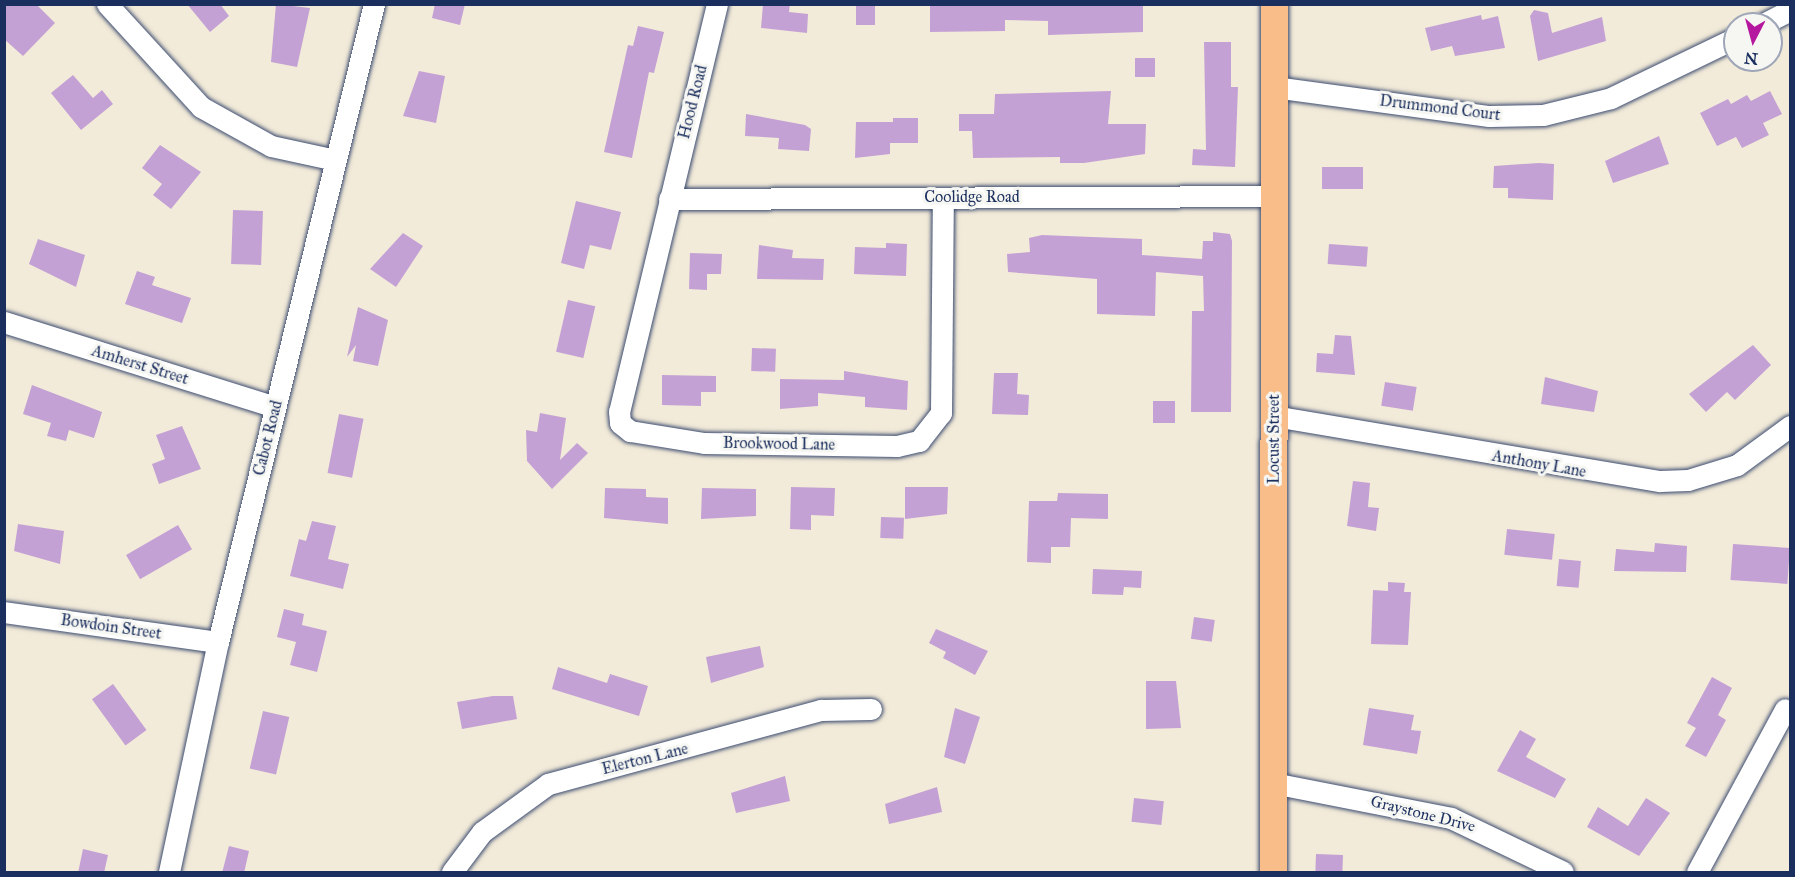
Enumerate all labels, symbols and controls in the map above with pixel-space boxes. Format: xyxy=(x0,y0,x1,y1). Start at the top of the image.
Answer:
north arrow xyxy=(1723,12,1783,72)
text: N xyxy=(1744,48,1759,69)
street label: Hood Road xyxy=(675,63,711,141)
street label: Drummond Court xyxy=(1378,91,1502,125)
street label: Coolidge Road xyxy=(924,187,1020,207)
street label: Amherst Street xyxy=(89,341,191,389)
street label: Locust Street xyxy=(1264,394,1284,484)
street label: Cabot Road xyxy=(249,398,287,478)
street label: Brookwood Lane xyxy=(723,433,835,455)
street label: Anthony Lane xyxy=(1490,446,1588,482)
street label: Bowdoin Street xyxy=(59,610,163,644)
street label: Elerton Lane xyxy=(600,739,690,779)
street label: Graystone Drive xyxy=(1369,792,1477,836)

